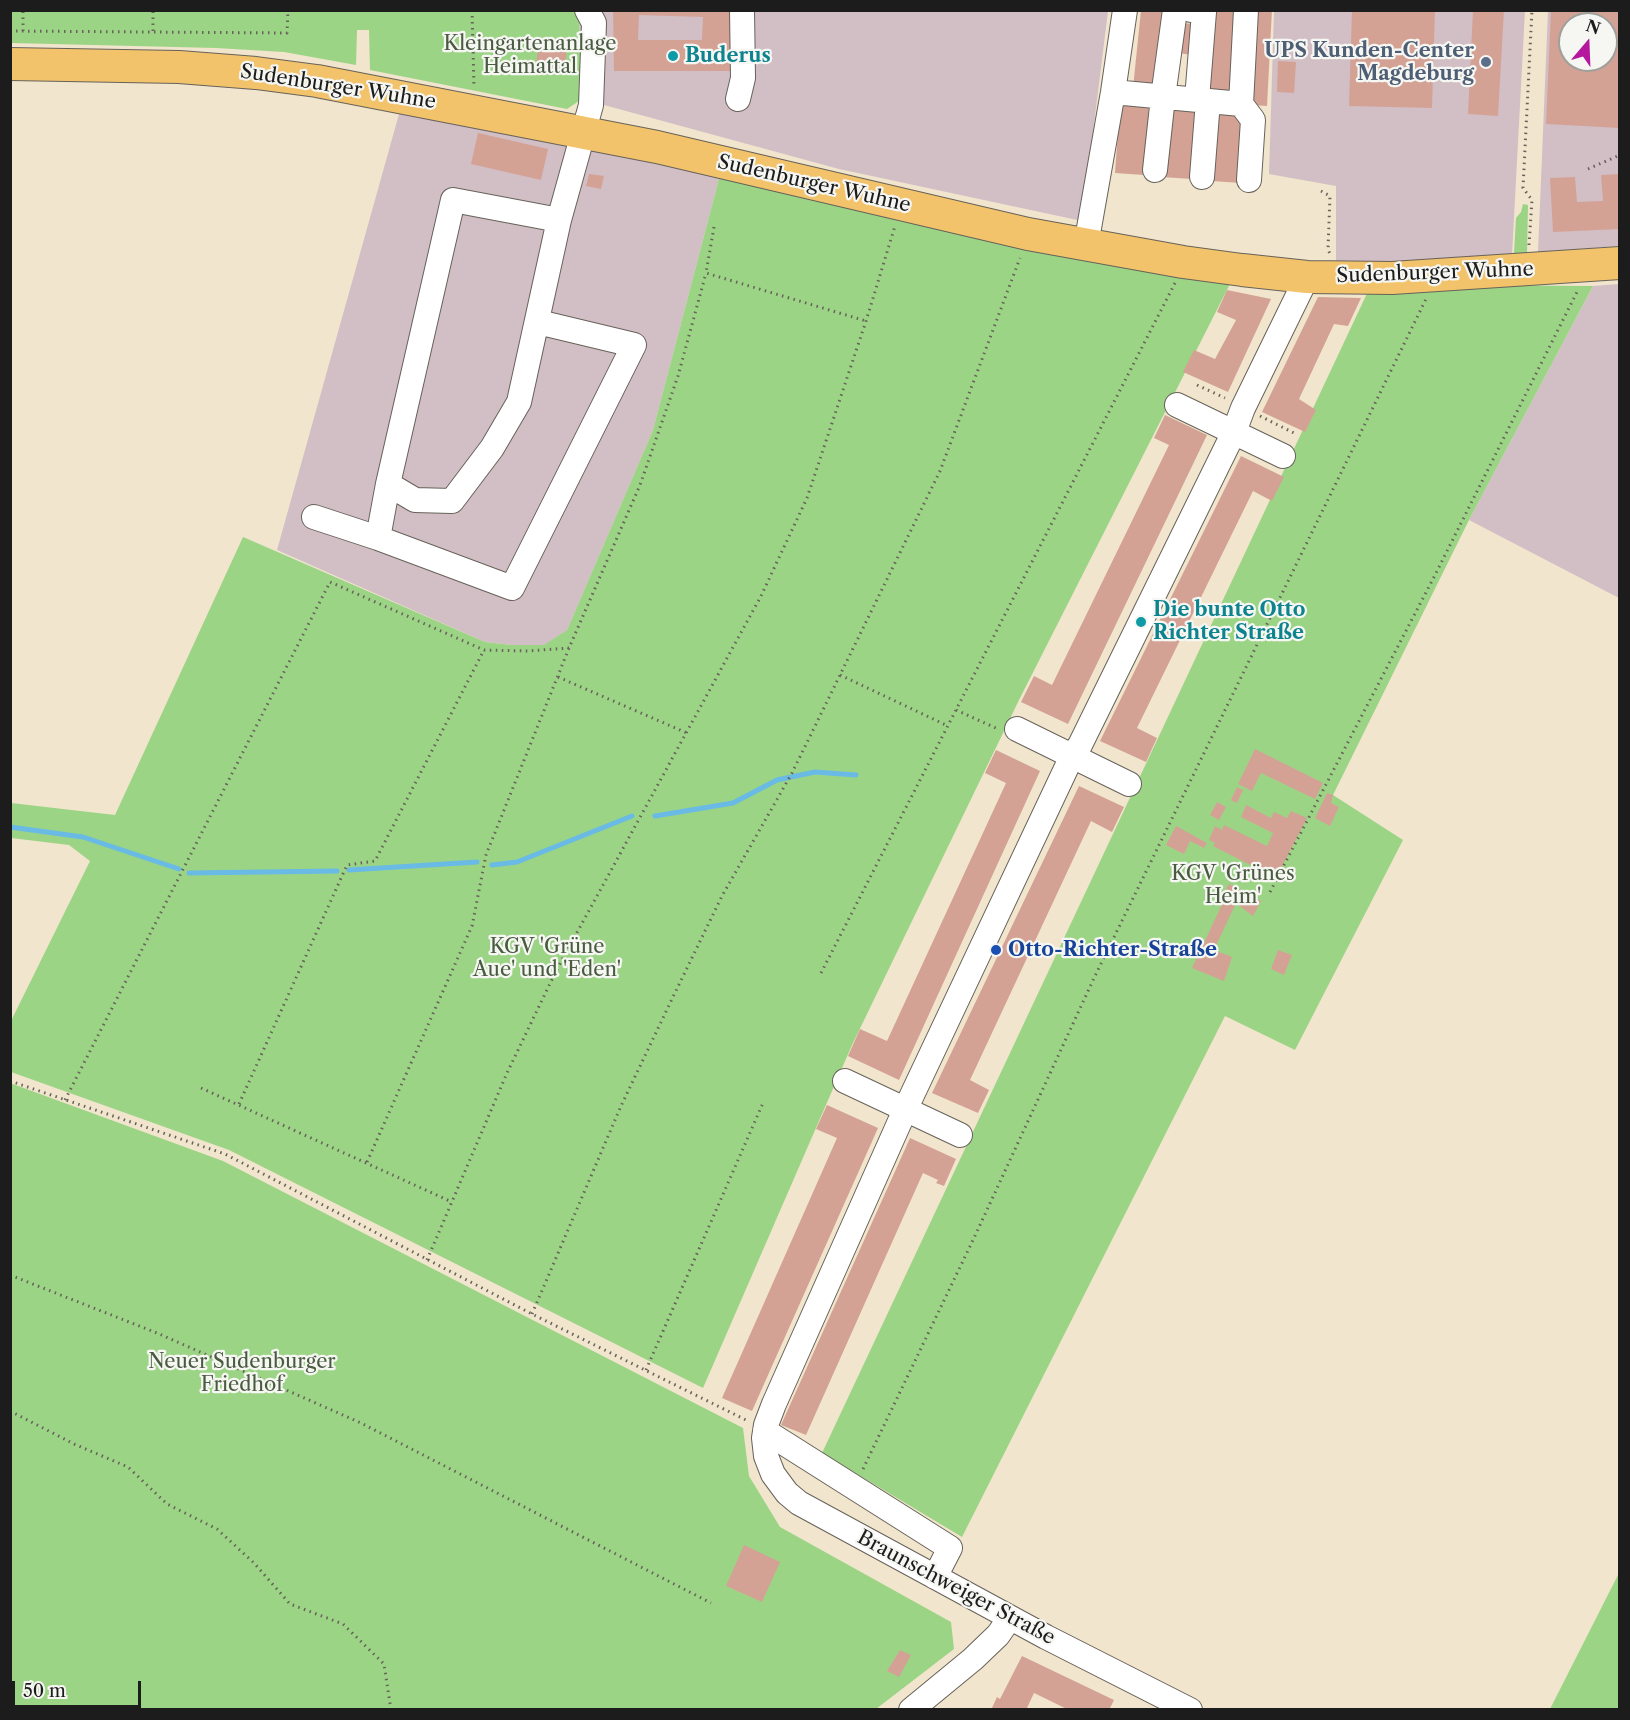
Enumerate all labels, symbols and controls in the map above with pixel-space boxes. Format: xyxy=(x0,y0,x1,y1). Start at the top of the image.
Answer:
north arrow xyxy=(1558,12,1618,72)
text: N xyxy=(1583,15,1603,39)
park label: Kleingartenanlage Heimattal xyxy=(444,32,616,79)
place label: UPS Kunden-Center Magdeburg xyxy=(1264,39,1474,86)
place label: Buderus xyxy=(685,44,771,68)
marker: Buderus xyxy=(666,49,680,63)
marker: UPS Kunden-Center Magdeburg xyxy=(1479,55,1493,69)
street label: Sudenburger Wuhne xyxy=(238,60,438,114)
street label: Sudenburger Wuhne xyxy=(715,150,913,218)
street label: Sudenburger Wuhne xyxy=(1336,258,1534,288)
place label: Die bunte Otto Richter Straße xyxy=(1153,598,1305,645)
marker: Die bunte Otto Richter Straße xyxy=(1134,615,1148,629)
park label: KGV 'Grünes Heim' xyxy=(1171,862,1295,909)
park label: KGV 'Grüne Aue' und 'Eden' xyxy=(473,935,621,982)
place label: Otto-Richter-Straße xyxy=(1008,938,1217,962)
marker: Otto-Richter-Straße xyxy=(989,943,1003,957)
park label: Neuer Sudenburger Friedhof xyxy=(148,1350,336,1397)
street label: Braunschweiger Straße xyxy=(853,1526,1059,1650)
scale bar xyxy=(15,1669,144,1707)
text: 50 m xyxy=(23,1680,66,1702)

